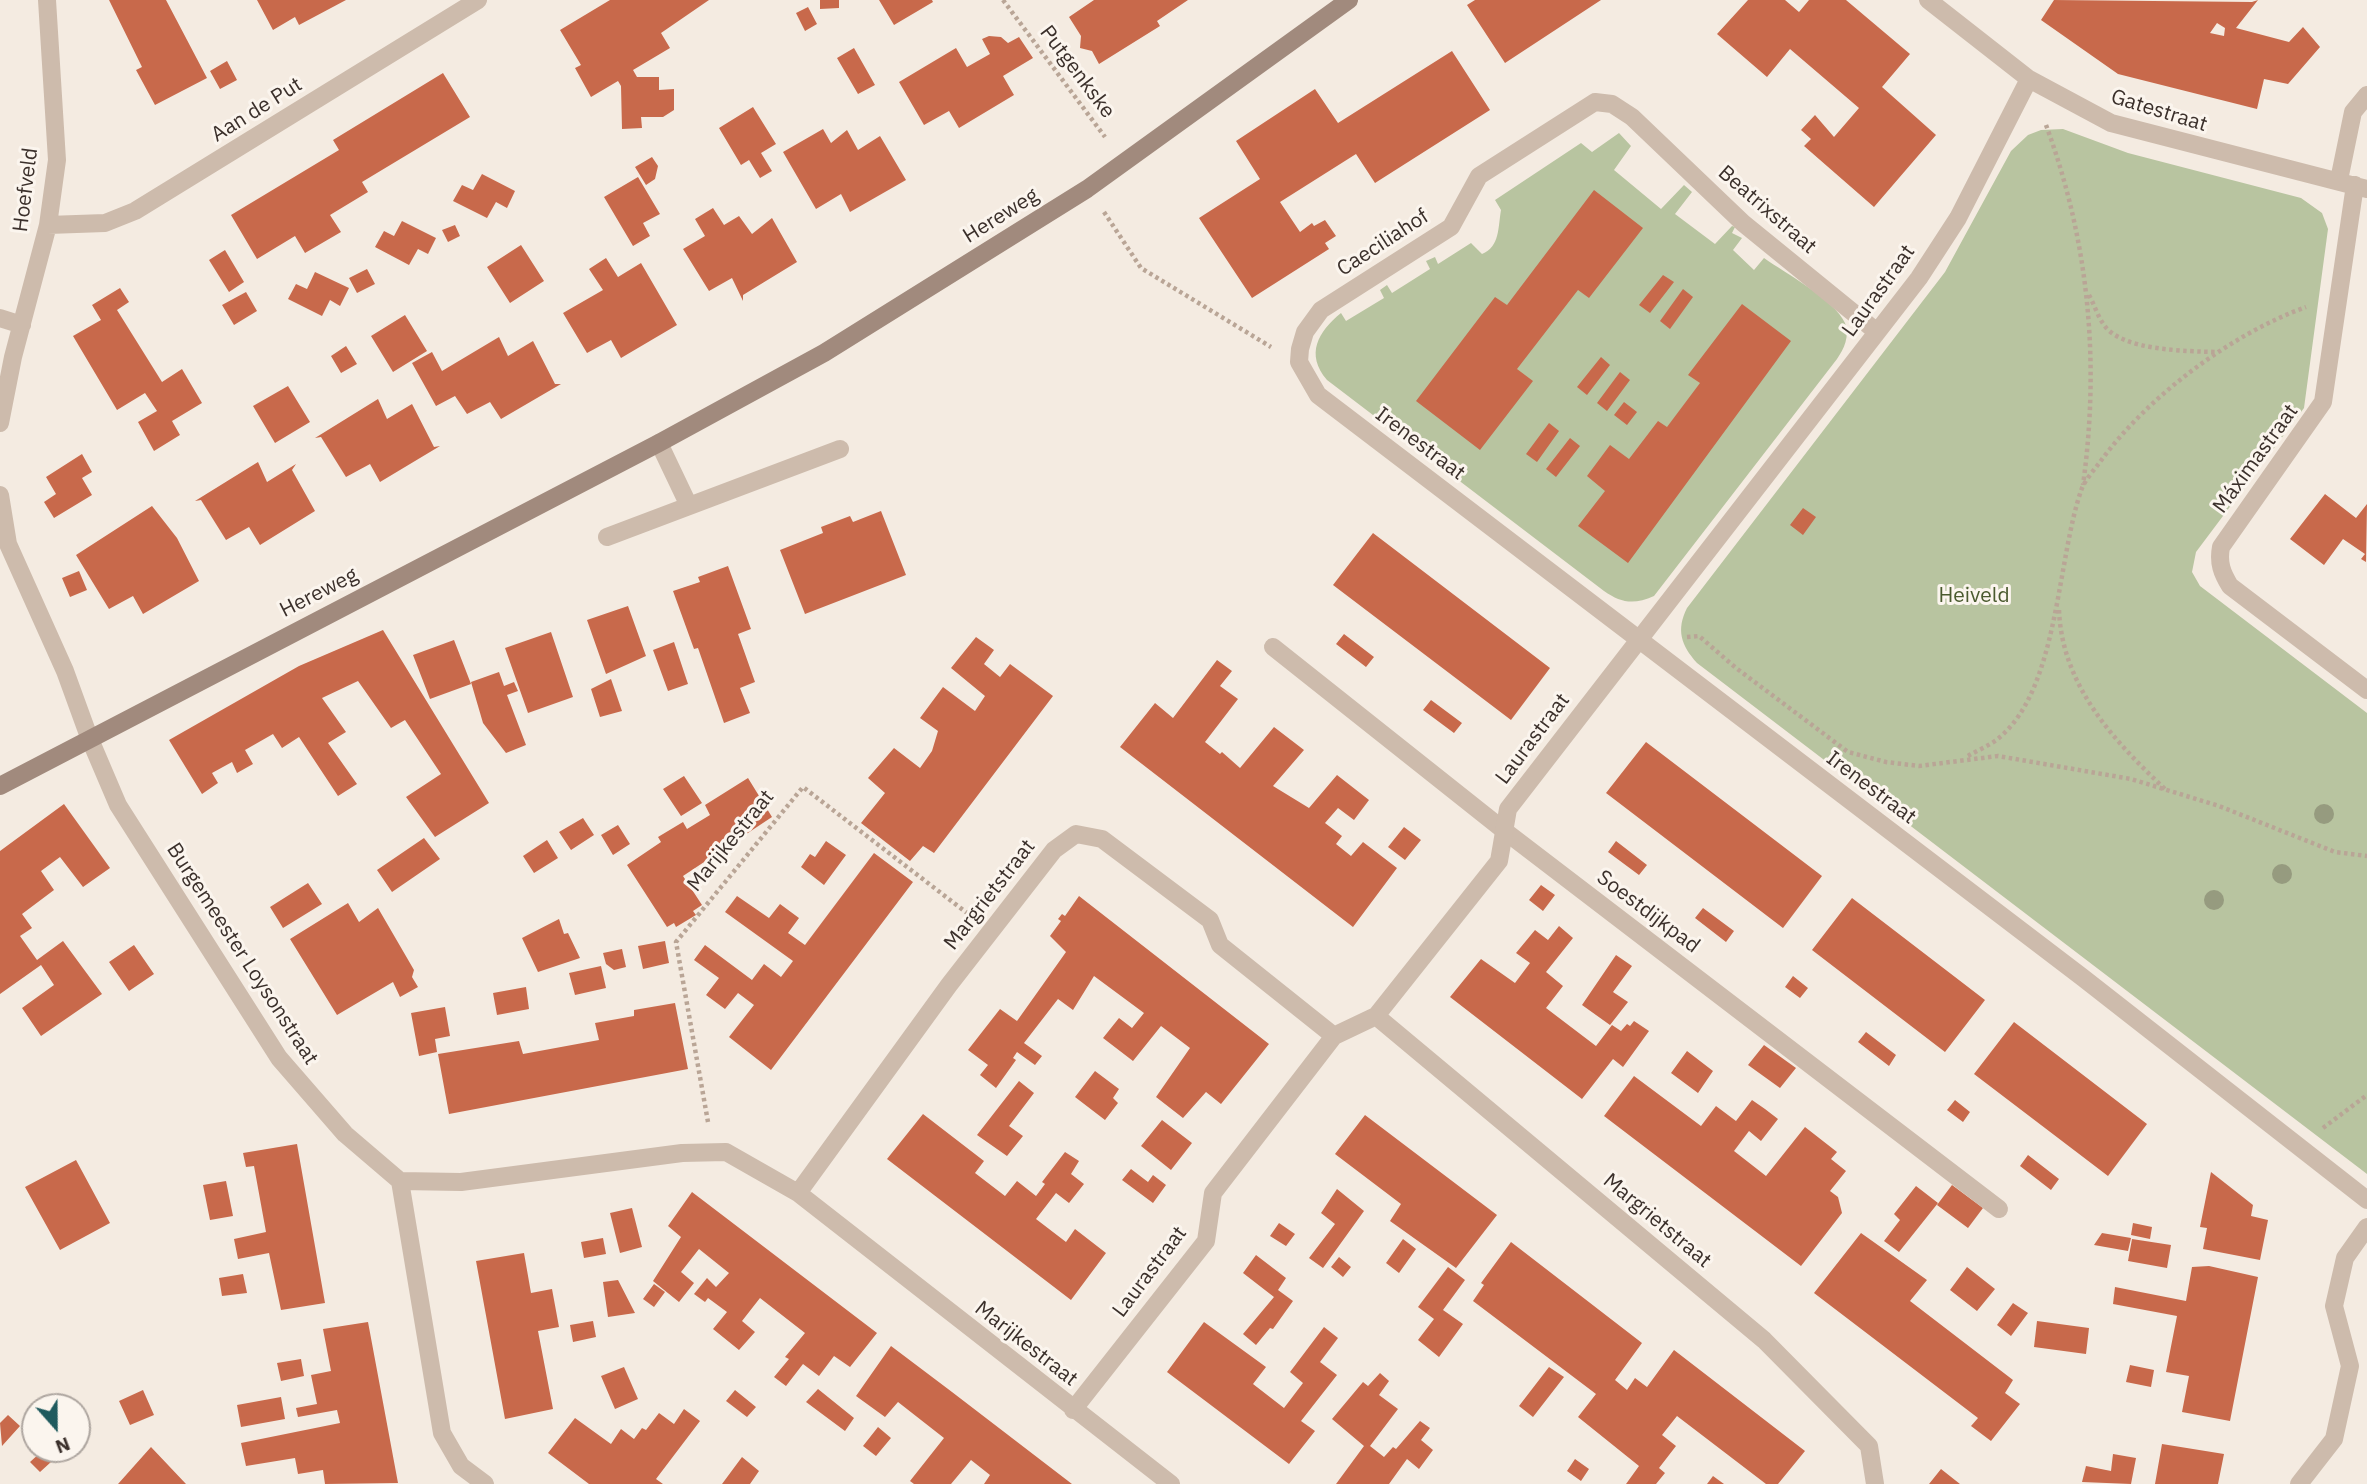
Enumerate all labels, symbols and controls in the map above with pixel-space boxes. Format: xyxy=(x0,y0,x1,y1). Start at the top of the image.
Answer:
street label: Putgenkske xyxy=(1034,21,1120,123)
street label: Aan de Put xyxy=(207,72,307,148)
street label: Gatestraat xyxy=(2108,84,2210,138)
street label: Hoefveld xyxy=(8,146,44,234)
street label: Beatrixstraat xyxy=(1713,160,1821,260)
street label: Hereweg xyxy=(959,183,1043,249)
street label: Caeciliahof xyxy=(1332,204,1434,282)
street label: Laurastraat xyxy=(1837,240,1921,342)
street label: Máximastraat xyxy=(2208,400,2304,518)
street label: Irenestraat xyxy=(1370,402,1470,486)
street label: Hereweg xyxy=(276,563,362,623)
park label: Heiveld xyxy=(1938,583,2010,609)
street label: Laurastraat xyxy=(1491,689,1575,789)
street label: Irenestraat xyxy=(1821,746,1921,830)
street label: Marijkestraat xyxy=(682,785,780,897)
street label: Margrietstraat xyxy=(939,835,1041,955)
street label: Burgemeester Loysonstraat xyxy=(161,838,323,1070)
street label: Soestdijkpad xyxy=(1592,865,1704,959)
street label: Margrietstraat xyxy=(1598,1169,1716,1273)
street label: Laurastraat xyxy=(1108,1222,1192,1322)
street label: Marijkestraat xyxy=(970,1296,1082,1392)
north arrow xyxy=(21,1393,91,1463)
text: N xyxy=(52,1432,74,1459)

